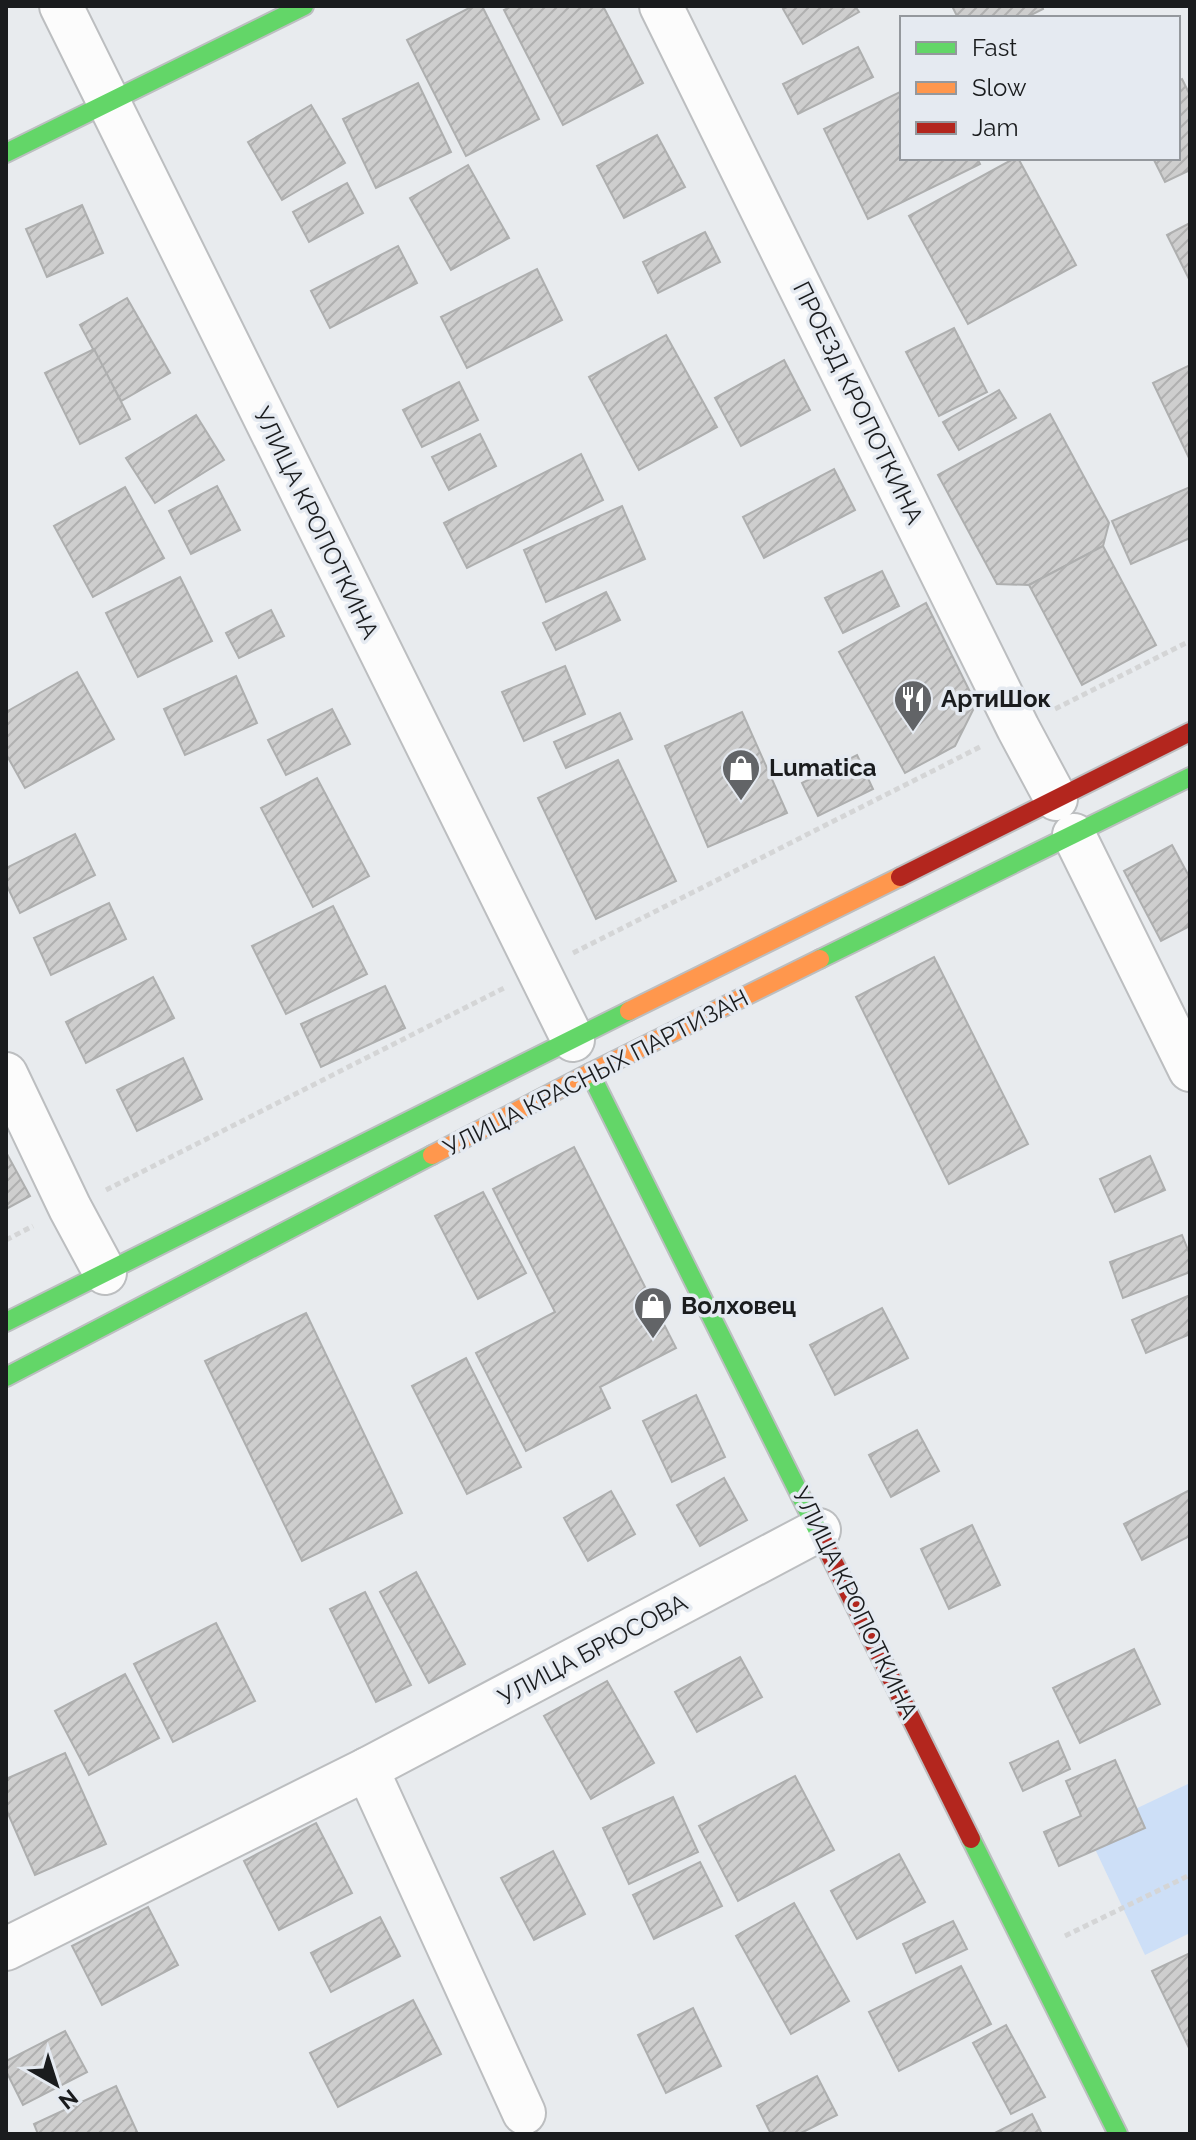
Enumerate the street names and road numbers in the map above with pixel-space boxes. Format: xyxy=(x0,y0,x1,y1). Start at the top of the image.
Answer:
street label: ПРОЕЗД КРОПОТКИНА xyxy=(787,277,930,529)
street label: УЛИЦА КРОПОТКИНА xyxy=(248,402,385,643)
street label: УЛИЦА КРАСНЫХ ПАРТИЗАН xyxy=(439,983,753,1162)
street label: УЛИЦА КРОПОТКИНА xyxy=(787,1482,924,1723)
street label: УЛИЦА БРЮСОВА xyxy=(493,1587,692,1712)

